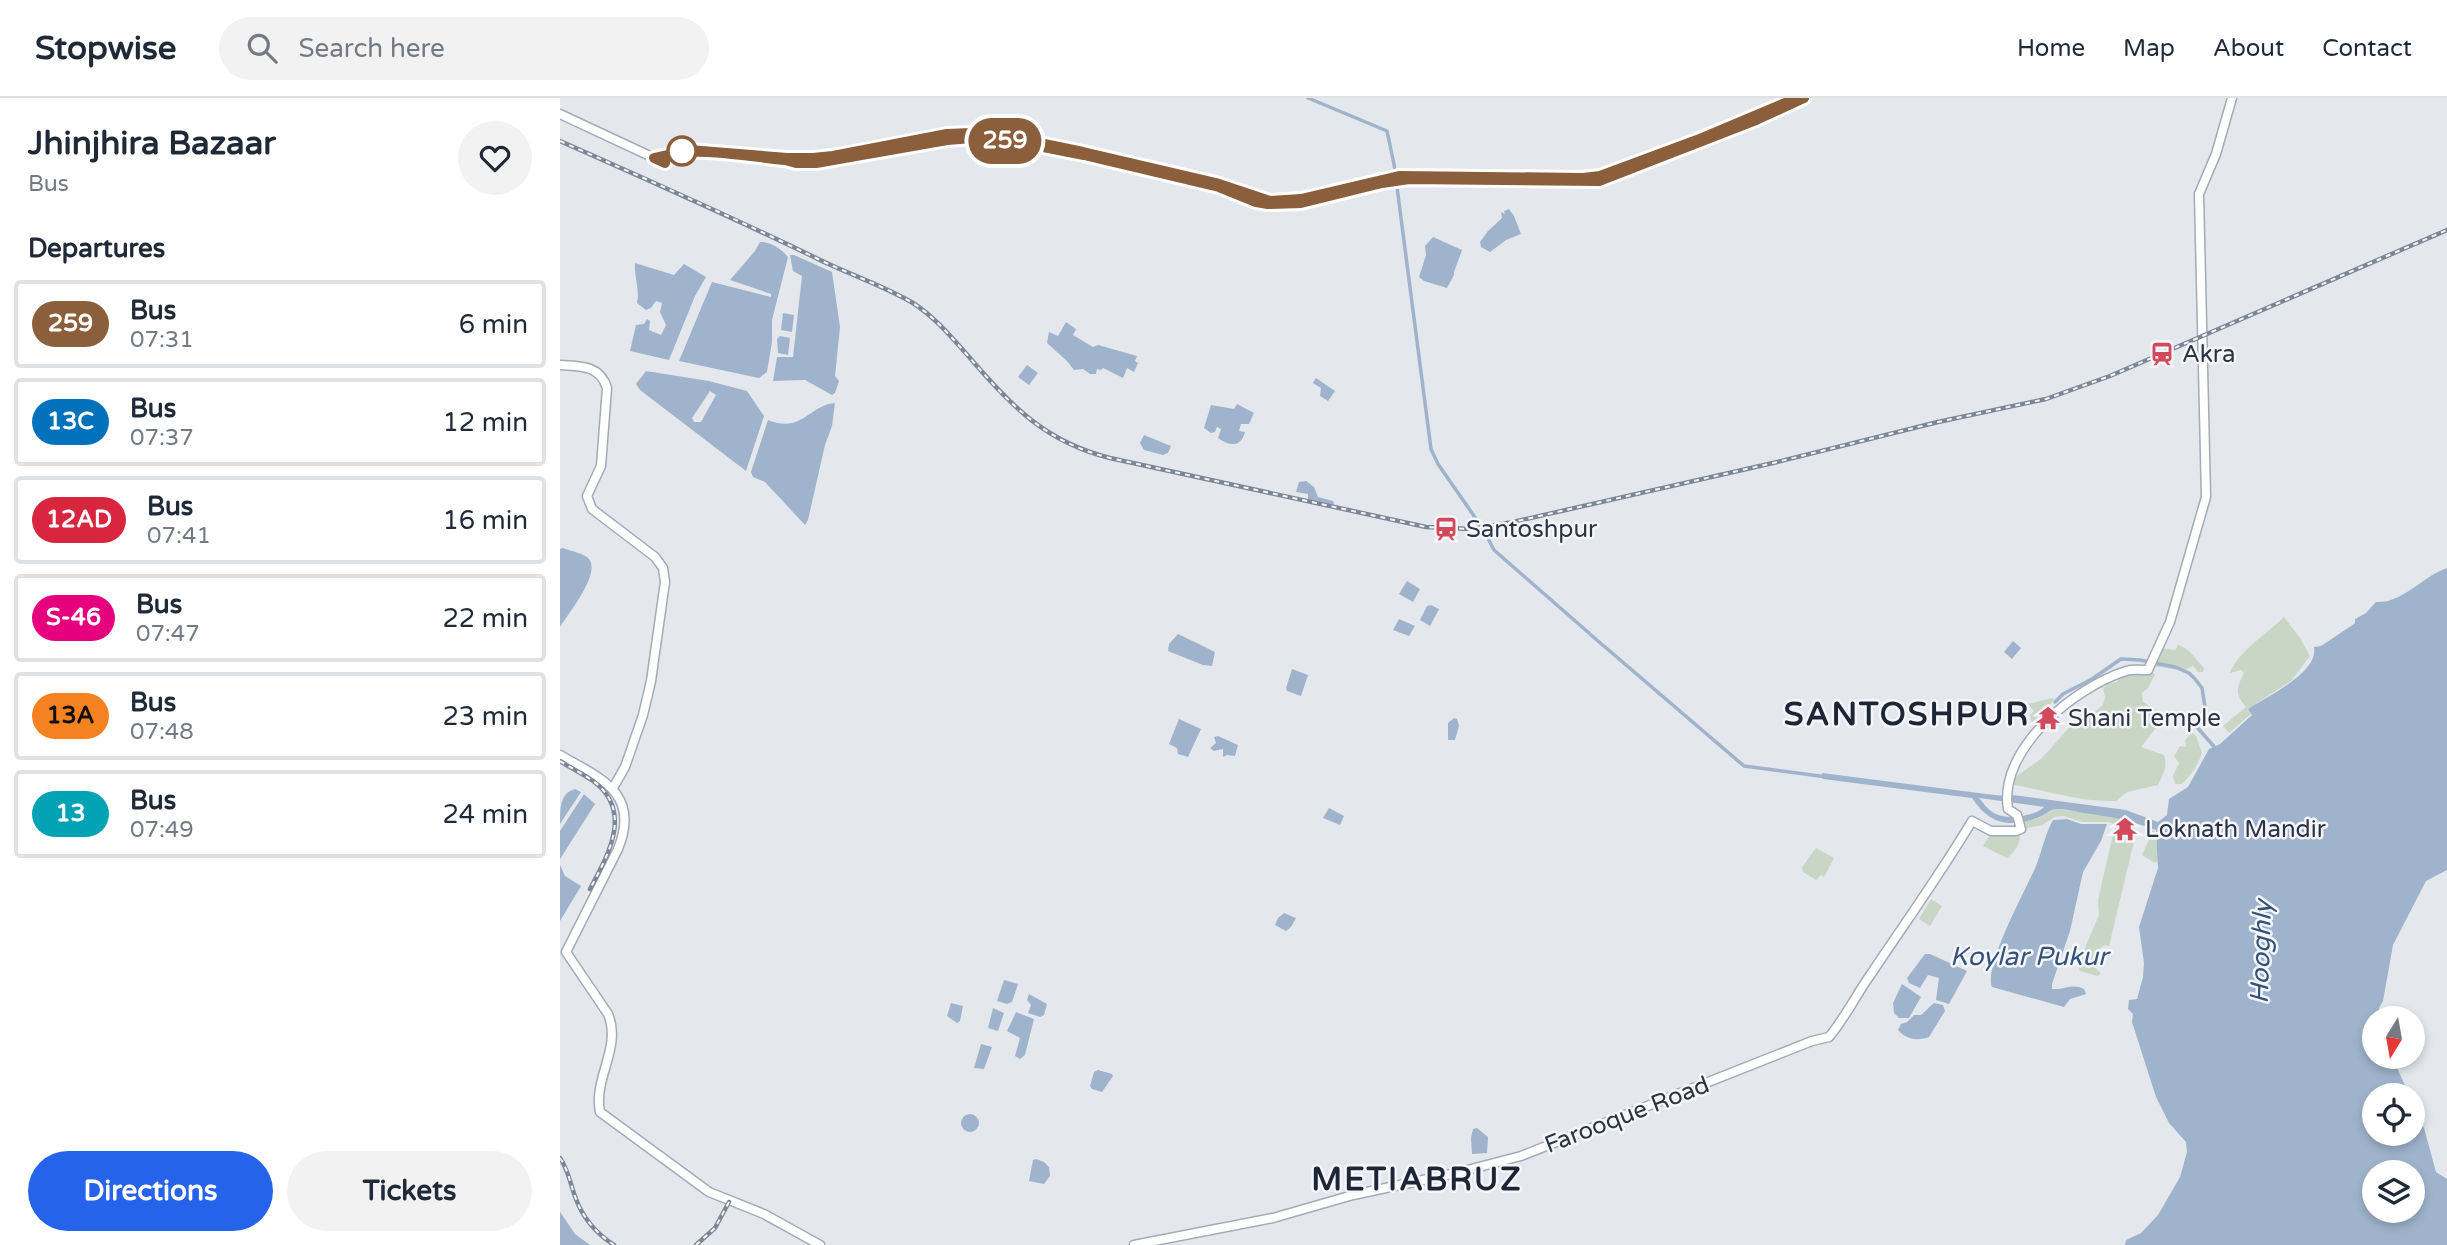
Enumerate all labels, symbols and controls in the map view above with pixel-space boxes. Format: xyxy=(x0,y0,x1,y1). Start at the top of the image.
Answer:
search box xyxy=(219,17,709,80)
text: Stopwise xyxy=(35,29,177,68)
icon: search xyxy=(243,29,281,67)
text: Search here xyxy=(299,33,445,64)
text: Home xyxy=(2017,34,2085,63)
text: Map xyxy=(2123,34,2175,63)
text: About xyxy=(2213,34,2284,63)
text: Contact xyxy=(2322,34,2412,63)
line badge: 259 xyxy=(965,118,1045,164)
button: heart xyxy=(458,121,532,195)
text: Jhinjhira Bazaar xyxy=(28,124,276,163)
text: 259 xyxy=(982,126,1028,155)
unlabelled marker xyxy=(667,136,697,166)
text: Bus xyxy=(28,170,69,198)
text: Departures xyxy=(28,233,165,264)
text: Bus xyxy=(130,295,176,326)
text: 259 xyxy=(48,309,93,338)
text: 6 min xyxy=(459,309,528,340)
text: 07:31 xyxy=(130,326,194,354)
station icon: Akra xyxy=(2148,340,2176,368)
place label: Akra xyxy=(2182,340,2236,369)
text: Bus xyxy=(130,393,176,424)
text: 13C xyxy=(47,407,94,436)
text: 12 min xyxy=(442,407,528,438)
text: 07:37 xyxy=(130,424,194,452)
text: Bus xyxy=(147,491,193,522)
text: 12AD xyxy=(46,505,112,534)
text: 16 min xyxy=(442,505,528,536)
station icon: Santoshpur xyxy=(1432,515,1460,543)
place label: Santoshpur xyxy=(1466,515,1598,544)
text: 07:41 xyxy=(147,522,211,550)
text: Bus xyxy=(136,589,182,620)
text: S-46 xyxy=(46,603,101,632)
text: 22 min xyxy=(442,603,528,634)
text: 07:47 xyxy=(136,620,200,648)
text: Bus xyxy=(130,687,176,718)
district label: SANTOSHPUR xyxy=(1784,696,2030,734)
text: 13A xyxy=(46,701,95,730)
text: 23 min xyxy=(442,701,528,732)
temple icon: Shani Temple xyxy=(2034,704,2062,732)
place label: Shani Temple xyxy=(2068,704,2221,733)
text: 07:48 xyxy=(130,718,194,746)
text: Bus xyxy=(130,785,176,816)
text: 13 xyxy=(55,799,86,828)
text: 24 min xyxy=(442,799,528,830)
temple icon: Loknath Mandir xyxy=(2111,815,2139,843)
place label: Loknath Mandir xyxy=(2145,815,2327,844)
text: 07:49 xyxy=(130,816,194,844)
water label: Hooghly xyxy=(2244,897,2278,1004)
water label: Koylar Pukur xyxy=(1950,941,2111,972)
north arrow xyxy=(2362,1006,2426,1069)
map controls xyxy=(2362,1006,2425,1223)
street label: Farooque Road xyxy=(1541,1070,1713,1160)
button: locate xyxy=(2362,1083,2425,1146)
button: Directions xyxy=(28,1151,273,1231)
button: Tickets xyxy=(287,1151,532,1231)
button: layers xyxy=(2362,1160,2425,1223)
district label: METIABRUZ xyxy=(1311,1161,1523,1199)

